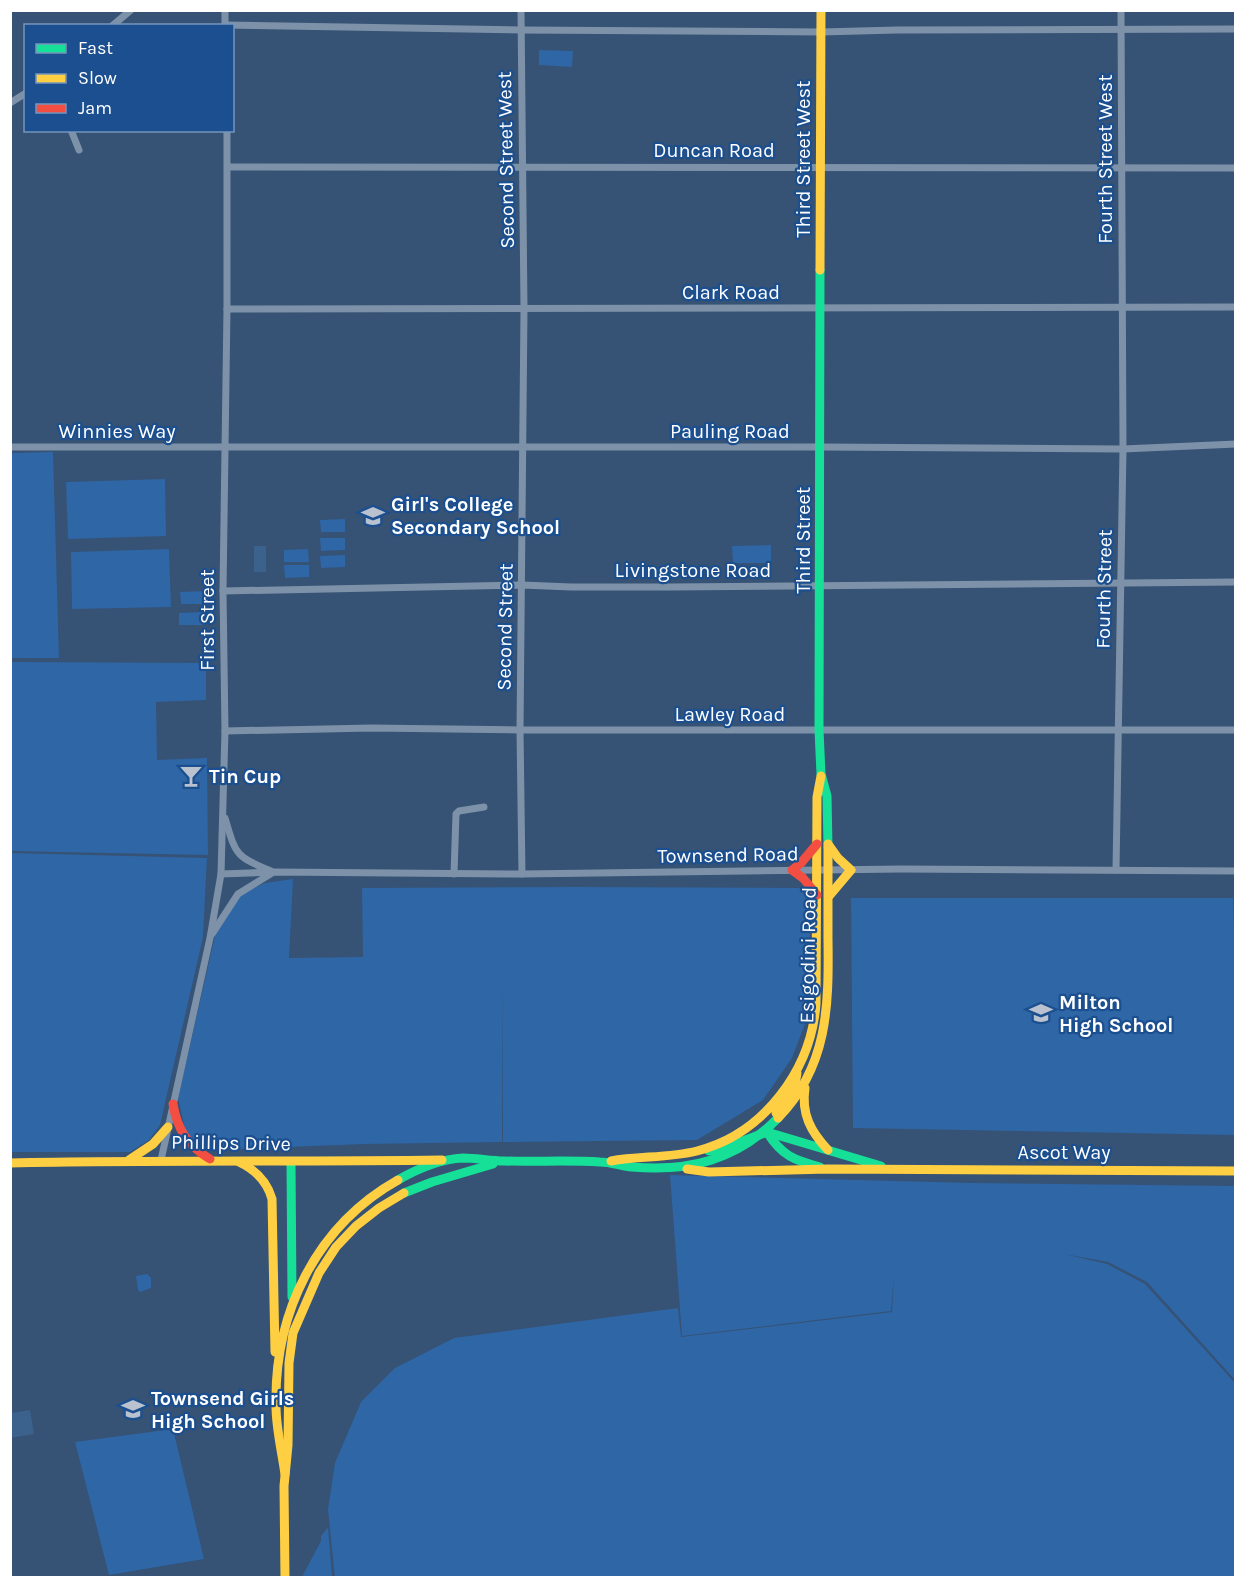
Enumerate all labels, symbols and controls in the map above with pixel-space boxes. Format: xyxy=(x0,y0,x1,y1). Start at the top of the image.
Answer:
legend xyxy=(24,24,234,132)
text: Fast xyxy=(78,37,113,59)
text: Slow xyxy=(78,67,117,89)
street label: Second Street West xyxy=(493,71,519,249)
street label: Fourth Street West xyxy=(1094,74,1117,244)
street label: Third Street West xyxy=(792,80,815,238)
text: Jam xyxy=(78,97,112,119)
street label: Duncan Road xyxy=(653,139,775,162)
street label: Clark Road xyxy=(682,281,780,304)
street label: Winnies Way xyxy=(58,420,176,443)
street label: Pauling Road xyxy=(670,420,790,443)
street label: Third Street xyxy=(792,486,815,593)
place label: Girl's College Secondary School xyxy=(391,493,560,539)
school or university icon: Girl's College Secondary School xyxy=(360,503,386,529)
street label: Fourth Street xyxy=(1091,529,1117,649)
street label: Livingstone Road xyxy=(615,559,771,582)
street label: Second Street xyxy=(492,563,518,691)
street label: First Street xyxy=(196,569,219,671)
street label: Lawley Road xyxy=(675,703,785,726)
bar icon: Tin Cup xyxy=(178,763,204,789)
place label: Tin Cup xyxy=(209,765,281,788)
street label: Townsend Road xyxy=(657,842,799,868)
street label: Esigodini Road xyxy=(795,887,821,1023)
place label: Milton High School xyxy=(1059,991,1173,1037)
school or university icon: Milton High School xyxy=(1028,1000,1054,1026)
street label: Phillips Drive xyxy=(171,1130,291,1156)
street label: Ascot Way xyxy=(1017,1141,1111,1164)
place label: Townsend Girls High School xyxy=(151,1387,294,1433)
school or university icon: Townsend Girls High School xyxy=(120,1396,146,1422)

